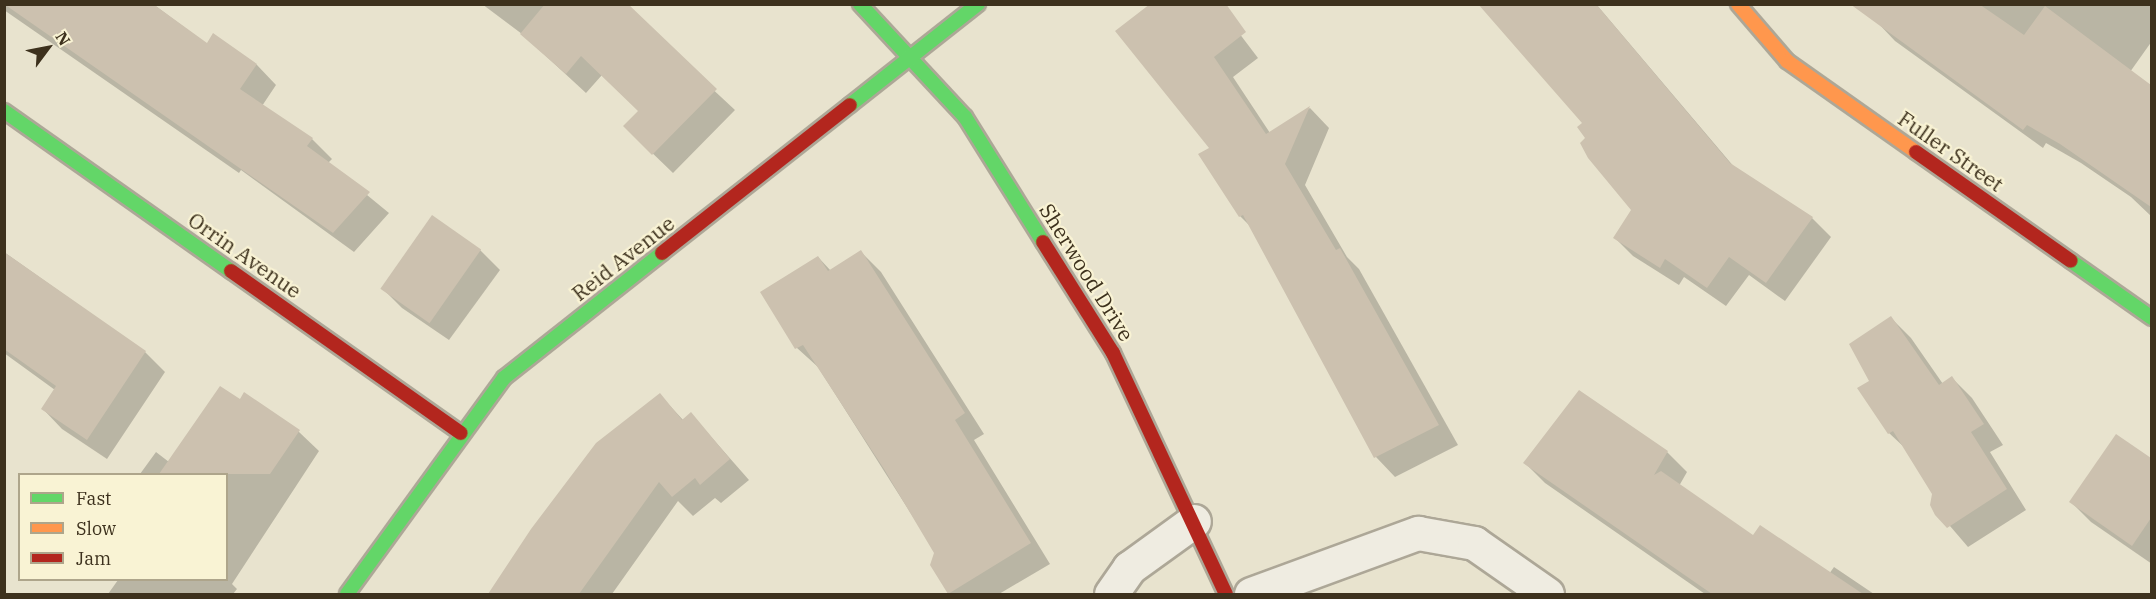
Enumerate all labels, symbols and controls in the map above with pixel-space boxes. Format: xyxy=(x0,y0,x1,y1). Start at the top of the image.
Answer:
north arrow xyxy=(18,18,78,78)
text: N xyxy=(51,28,75,49)
street label: Fuller Street xyxy=(1894,106,2008,196)
street label: Sherwood Drive xyxy=(1035,199,1139,345)
street label: Orrin Avenue xyxy=(184,207,306,303)
street label: Reid Avenue xyxy=(567,210,679,306)
legend xyxy=(18,473,228,581)
text: Fast xyxy=(76,487,111,510)
text: Slow xyxy=(76,517,116,540)
text: Jam xyxy=(76,547,111,570)

